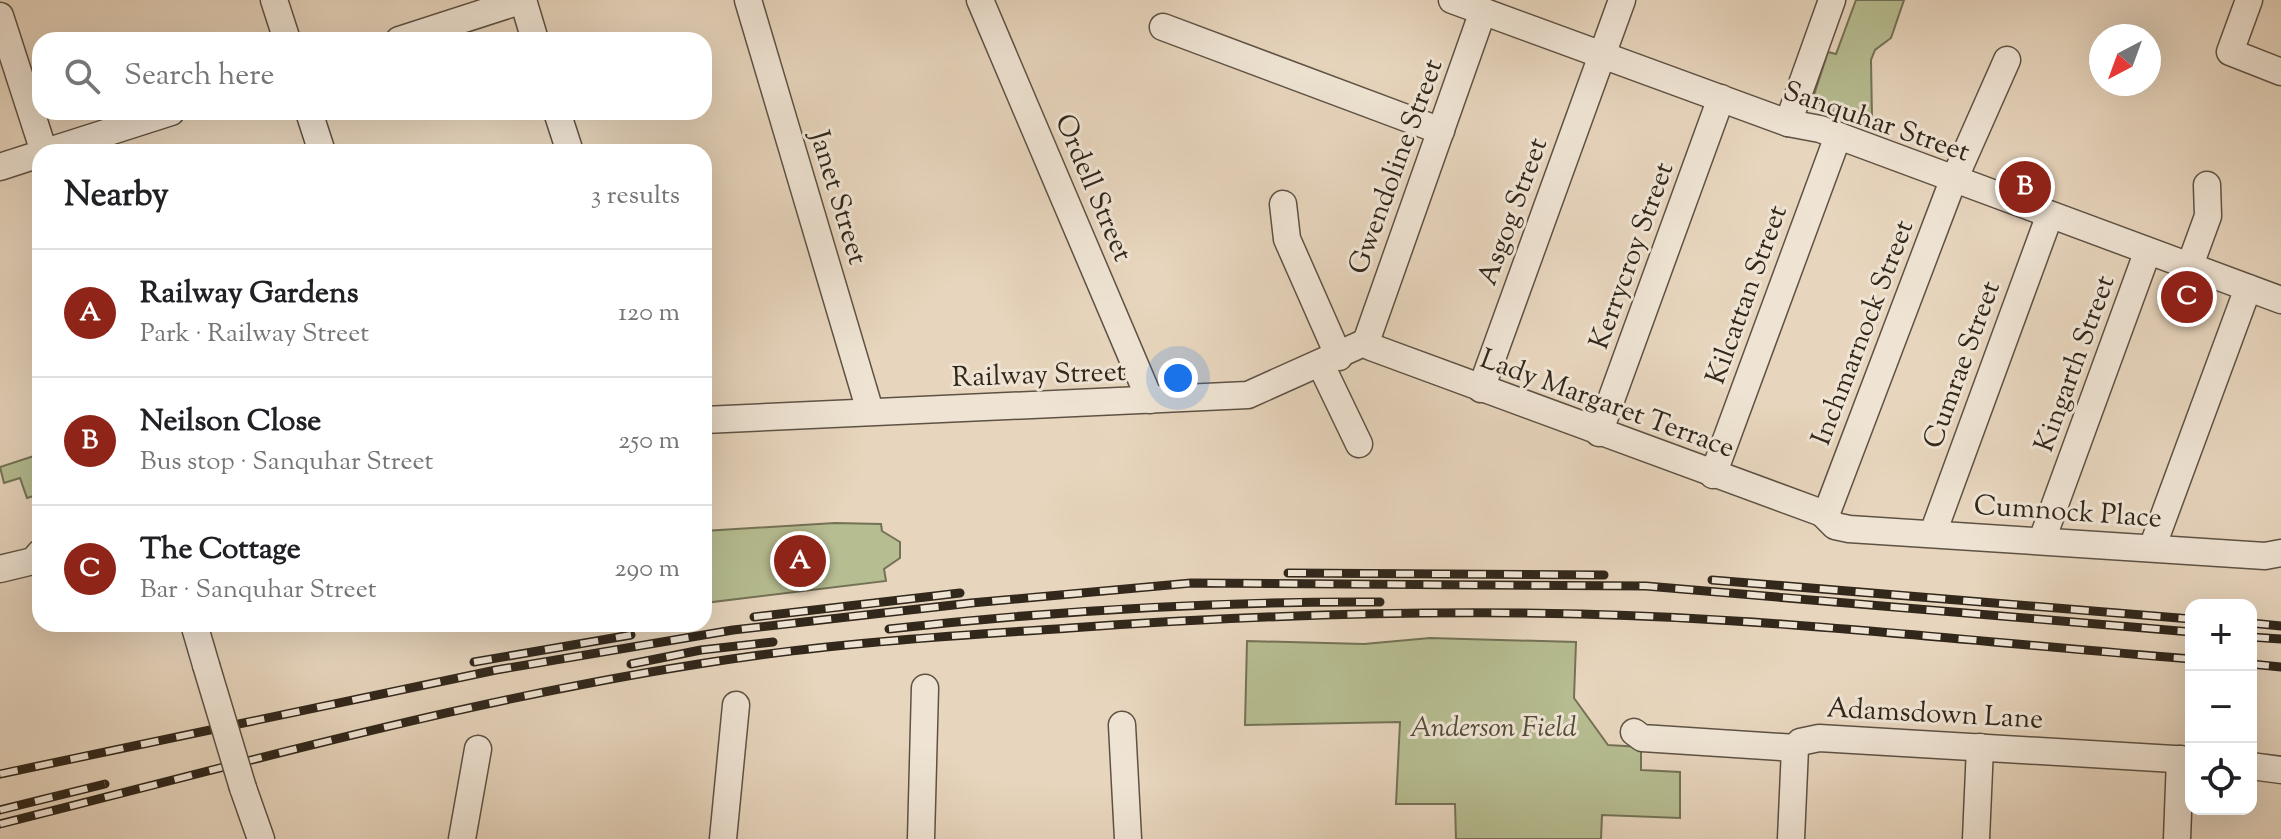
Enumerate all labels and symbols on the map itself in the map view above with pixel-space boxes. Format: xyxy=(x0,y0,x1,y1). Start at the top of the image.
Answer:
north arrow xyxy=(2089,24,2161,96)
street label: Gwendoline Street xyxy=(1339,53,1454,280)
street label: Sanquhar Street xyxy=(1777,72,1975,174)
street label: Ordell Street xyxy=(1043,108,1141,269)
street label: Janet Street xyxy=(797,124,877,270)
street label: Asgog Street xyxy=(1469,132,1559,291)
street label: Kerrycroy Street xyxy=(1580,157,1685,355)
pin: B xyxy=(1999,157,2051,217)
street label: Kilcattan Street xyxy=(1697,200,1799,390)
street label: Inchmarnock Street xyxy=(1802,214,1925,451)
pin: C xyxy=(2161,267,2213,327)
street label: Kingarth Street xyxy=(2025,270,2126,458)
street label: Cumrae Street xyxy=(1914,275,2012,454)
street label: Lady Margaret Terrace xyxy=(1474,340,1740,469)
street label: Railway Street xyxy=(951,353,1127,399)
your location xyxy=(1158,358,1198,398)
street label: Cumnock Place xyxy=(1972,486,2163,540)
pin: A xyxy=(774,531,826,591)
street label: Adamsdown Lane xyxy=(1826,689,2044,741)
park label: Anderson Field xyxy=(1410,709,1577,749)

